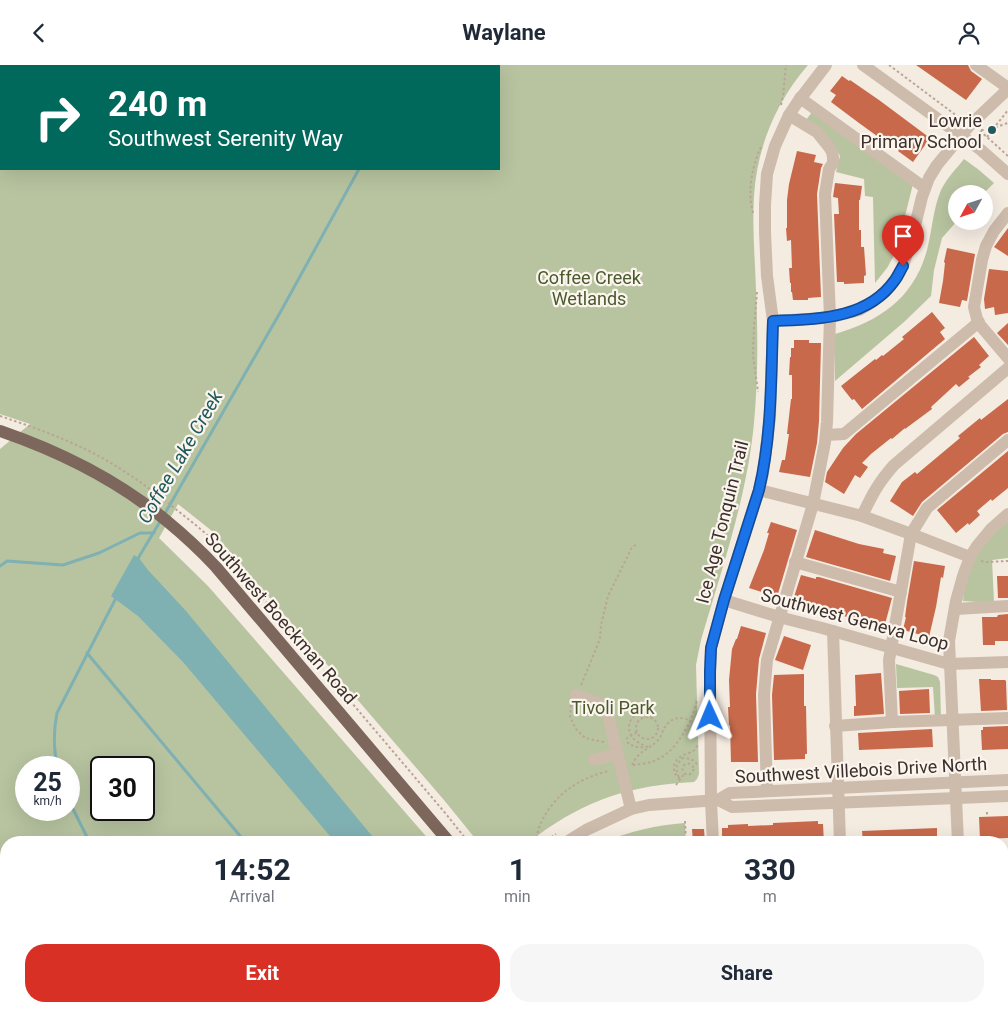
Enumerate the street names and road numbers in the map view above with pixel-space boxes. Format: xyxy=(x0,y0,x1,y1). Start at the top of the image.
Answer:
street label: Ice Age Tonquin Trail xyxy=(692,439,752,605)
street label: Southwest Boeckman Road xyxy=(201,528,361,708)
street label: Southwest Geneva Loop xyxy=(759,584,951,654)
street label: Southwest Villebois Drive North xyxy=(734,753,988,787)

